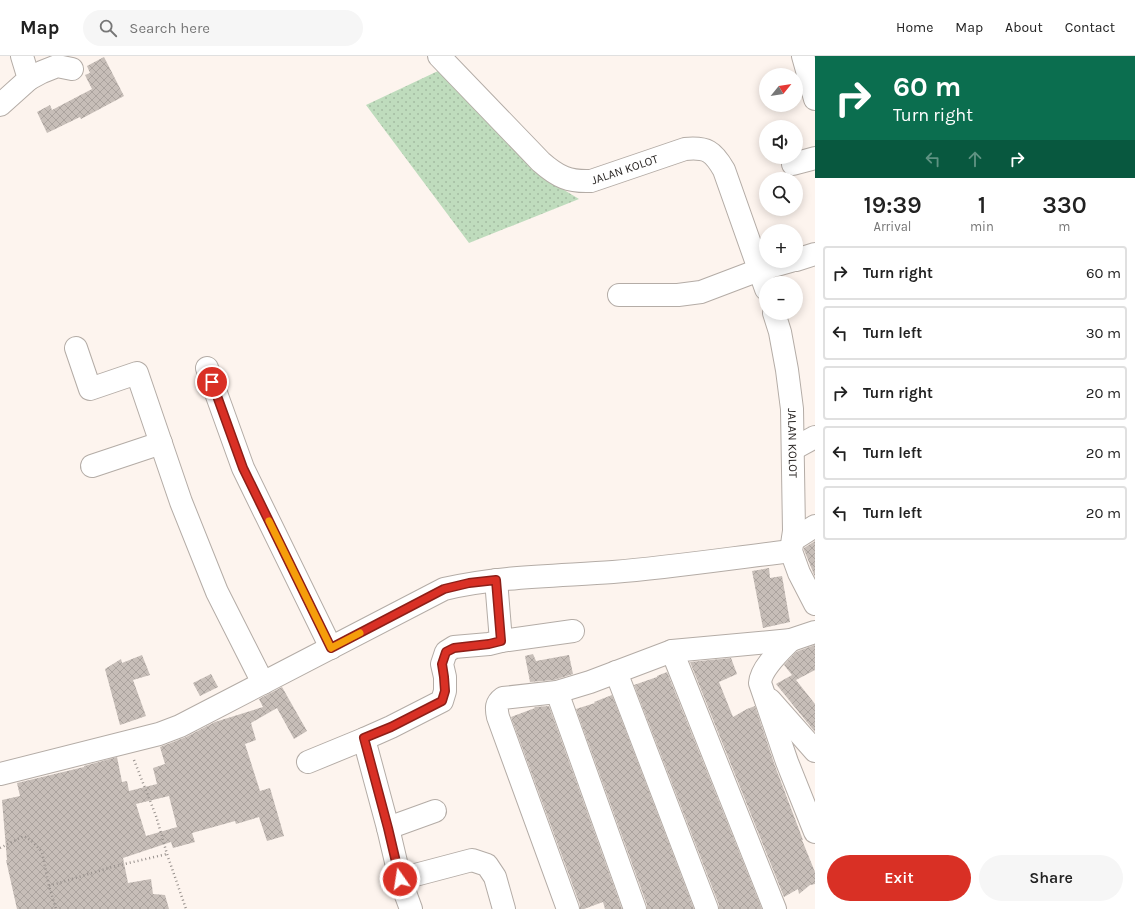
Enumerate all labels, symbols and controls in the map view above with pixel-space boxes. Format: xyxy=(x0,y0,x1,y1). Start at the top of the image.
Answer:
search box xyxy=(83,10,363,46)
text: Map xyxy=(20,17,59,39)
icon: search xyxy=(97,17,119,39)
text: Search here xyxy=(129,19,210,37)
text: Home xyxy=(896,19,933,36)
text: Map xyxy=(955,19,983,36)
text: About xyxy=(1005,19,1043,36)
text: Contact xyxy=(1065,19,1115,36)
north arrow xyxy=(759,68,803,112)
map controls xyxy=(759,68,803,320)
text: 60 m xyxy=(893,70,961,103)
icon: right xyxy=(827,72,879,124)
text: Turn right xyxy=(893,104,973,126)
button: sound xyxy=(759,120,803,164)
icon: left xyxy=(922,148,944,170)
icon: ahead xyxy=(964,148,986,170)
icon: right xyxy=(1006,148,1028,170)
street label: JALAN KOLOT xyxy=(589,152,660,187)
button: search xyxy=(759,172,803,216)
text: 19:39 xyxy=(863,191,922,219)
text: 1 xyxy=(978,191,986,219)
text: 330 xyxy=(1042,191,1087,219)
text: Arrival xyxy=(873,219,912,234)
text: min xyxy=(970,219,994,234)
text: m xyxy=(1058,219,1071,234)
button: + xyxy=(759,224,803,268)
icon: right xyxy=(829,262,851,284)
text: Turn right xyxy=(863,264,933,282)
text: 60 m xyxy=(1086,264,1121,282)
button: − xyxy=(759,276,803,320)
icon: left xyxy=(829,322,851,344)
text: Turn left xyxy=(863,324,922,342)
text: 30 m xyxy=(1086,324,1121,342)
pin xyxy=(195,365,229,399)
icon: arrive xyxy=(201,371,223,393)
icon: right xyxy=(829,382,851,404)
text: Turn right xyxy=(863,384,933,402)
text: 20 m xyxy=(1086,384,1121,402)
street label: JALAN KOLOT xyxy=(785,408,800,478)
icon: left xyxy=(829,442,851,464)
text: Turn left xyxy=(863,444,922,462)
text: 20 m xyxy=(1086,444,1121,462)
icon: left xyxy=(829,502,851,524)
text: Turn left xyxy=(863,504,922,522)
text: 20 m xyxy=(1086,504,1121,522)
button: Exit xyxy=(827,855,971,901)
button: Share xyxy=(979,855,1123,901)
position arrow xyxy=(379,858,421,900)

